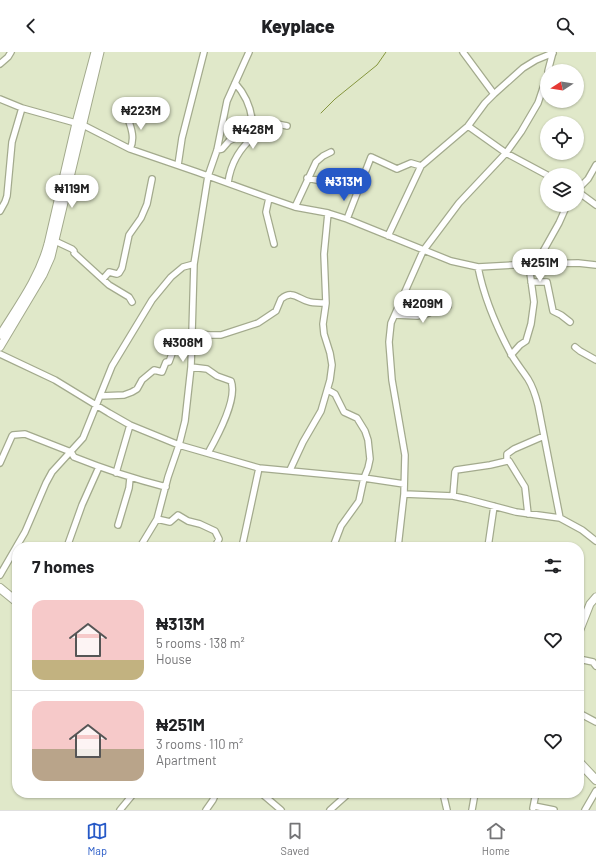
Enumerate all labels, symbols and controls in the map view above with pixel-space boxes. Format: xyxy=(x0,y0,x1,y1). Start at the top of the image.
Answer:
icon: back xyxy=(20,15,42,37)
text: Keyplace xyxy=(261,15,335,37)
icon: search xyxy=(554,15,576,37)
north arrow xyxy=(540,64,584,108)
map controls xyxy=(540,64,584,212)
pin: ₦223M xyxy=(113,97,169,131)
text: ₦223M xyxy=(121,102,161,118)
pin: ₦428M xyxy=(225,116,281,150)
button: locate xyxy=(540,116,584,160)
text: ₦428M xyxy=(233,121,273,137)
pin: ₦313M xyxy=(316,168,372,202)
button: layers xyxy=(540,168,584,212)
text: ₦313M xyxy=(325,173,363,189)
pin: ₦119M xyxy=(44,175,100,209)
text: ₦119M xyxy=(55,180,89,196)
pin: ₦251M xyxy=(512,249,568,283)
text: ₦251M xyxy=(521,254,559,270)
pin: ₦209M xyxy=(395,290,451,324)
text: ₦209M xyxy=(403,295,443,311)
pin: ₦308M xyxy=(155,329,211,363)
text: ₦308M xyxy=(163,334,203,350)
icon: filters xyxy=(542,555,564,577)
text: 7 homes xyxy=(32,556,94,576)
text: ₦313M xyxy=(156,613,205,633)
icon: home xyxy=(64,616,112,664)
icon: heart xyxy=(542,629,564,651)
text: 5 rooms · 138 m² xyxy=(156,635,245,651)
text: House xyxy=(156,651,192,667)
text: ₦251M xyxy=(156,714,205,734)
icon: home xyxy=(64,717,112,765)
icon: heart xyxy=(542,730,564,752)
text: 3 rooms · 110 m² xyxy=(156,736,243,752)
text: Apartment xyxy=(156,752,217,768)
tab: Map xyxy=(86,820,108,857)
tab: Saved xyxy=(281,820,309,857)
tab: Home xyxy=(482,820,510,857)

